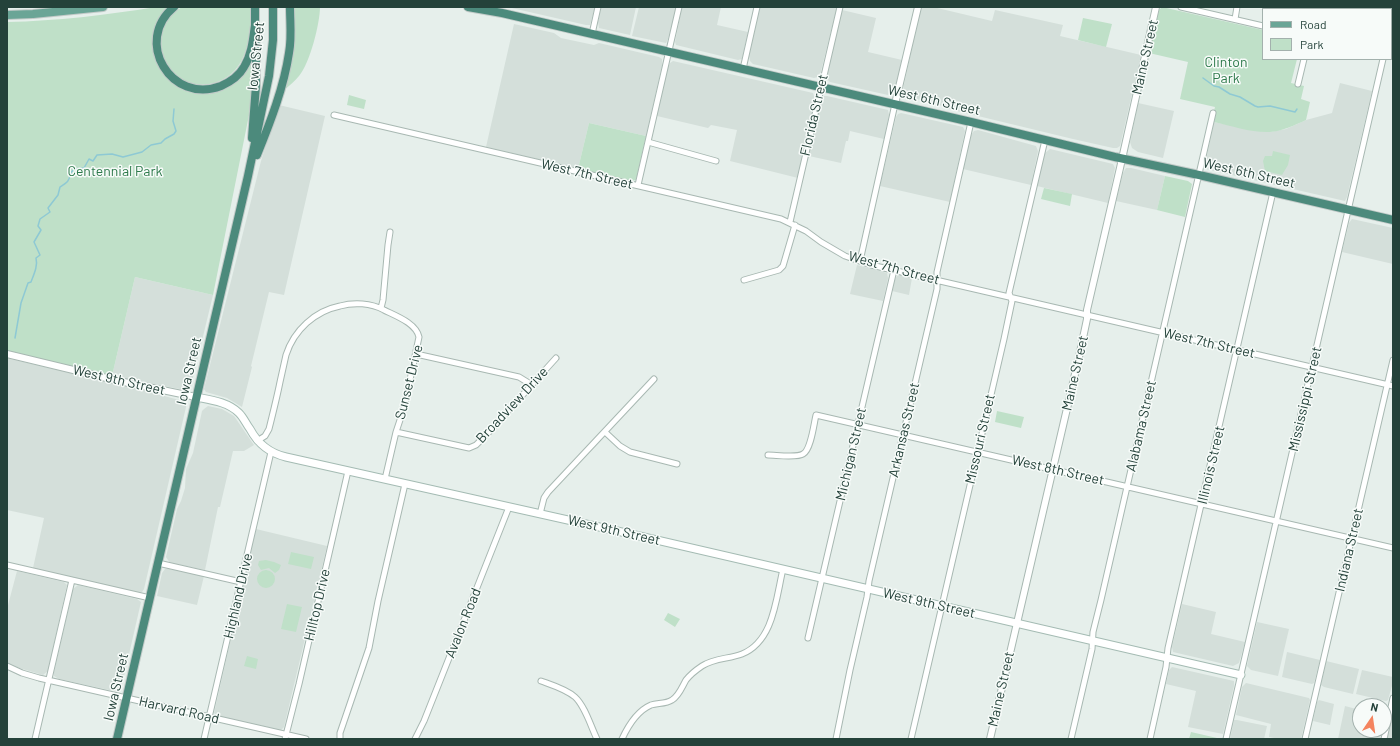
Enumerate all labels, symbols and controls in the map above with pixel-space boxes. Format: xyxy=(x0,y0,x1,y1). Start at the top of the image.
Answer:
legend xyxy=(1262,8,1392,60)
text: Road xyxy=(1300,17,1327,31)
street label: Maine Street xyxy=(1128,18,1162,96)
street label: Iowa Street xyxy=(244,21,268,91)
text: Park xyxy=(1300,37,1324,51)
park label: Clinton Park xyxy=(1205,54,1247,86)
street label: Florida Street xyxy=(796,73,832,157)
street label: West 6th Street xyxy=(886,81,982,119)
street label: West 6th Street xyxy=(1201,154,1297,192)
street label: West 7th Street xyxy=(539,155,635,193)
park label: Centennial Park xyxy=(67,163,163,179)
street label: West 7th Street xyxy=(847,248,941,288)
street label: West 7th Street xyxy=(1161,324,1257,362)
street label: Maine Street xyxy=(1058,334,1092,412)
street label: Iowa Street xyxy=(173,335,205,407)
street label: Sunset Drive xyxy=(392,343,426,421)
street label: Mississippi Street xyxy=(1285,345,1325,453)
street label: West 9th Street xyxy=(71,361,167,399)
street label: Broadview Drive xyxy=(473,364,551,446)
street label: Alabama Street xyxy=(1122,379,1160,473)
street label: Arkansas Street xyxy=(885,381,923,479)
street label: Missouri Street xyxy=(962,392,998,486)
street label: Michigan Street xyxy=(832,406,870,502)
street label: Illinois Street xyxy=(1194,424,1228,506)
street label: West 8th Street xyxy=(1010,451,1106,489)
street label: Indiana Street xyxy=(1331,507,1367,593)
street label: West 9th Street xyxy=(566,511,662,549)
street label: Highland Drive xyxy=(220,552,256,640)
street label: Hilltop Drive xyxy=(301,567,333,643)
street label: West 9th Street xyxy=(881,584,977,622)
street label: Avalon Road xyxy=(441,586,485,660)
street label: Maine Street xyxy=(984,650,1018,728)
street label: Iowa Street xyxy=(100,651,132,723)
street label: Harvard Road xyxy=(137,693,221,727)
north arrow xyxy=(1352,698,1392,738)
text: N xyxy=(1370,700,1380,714)

